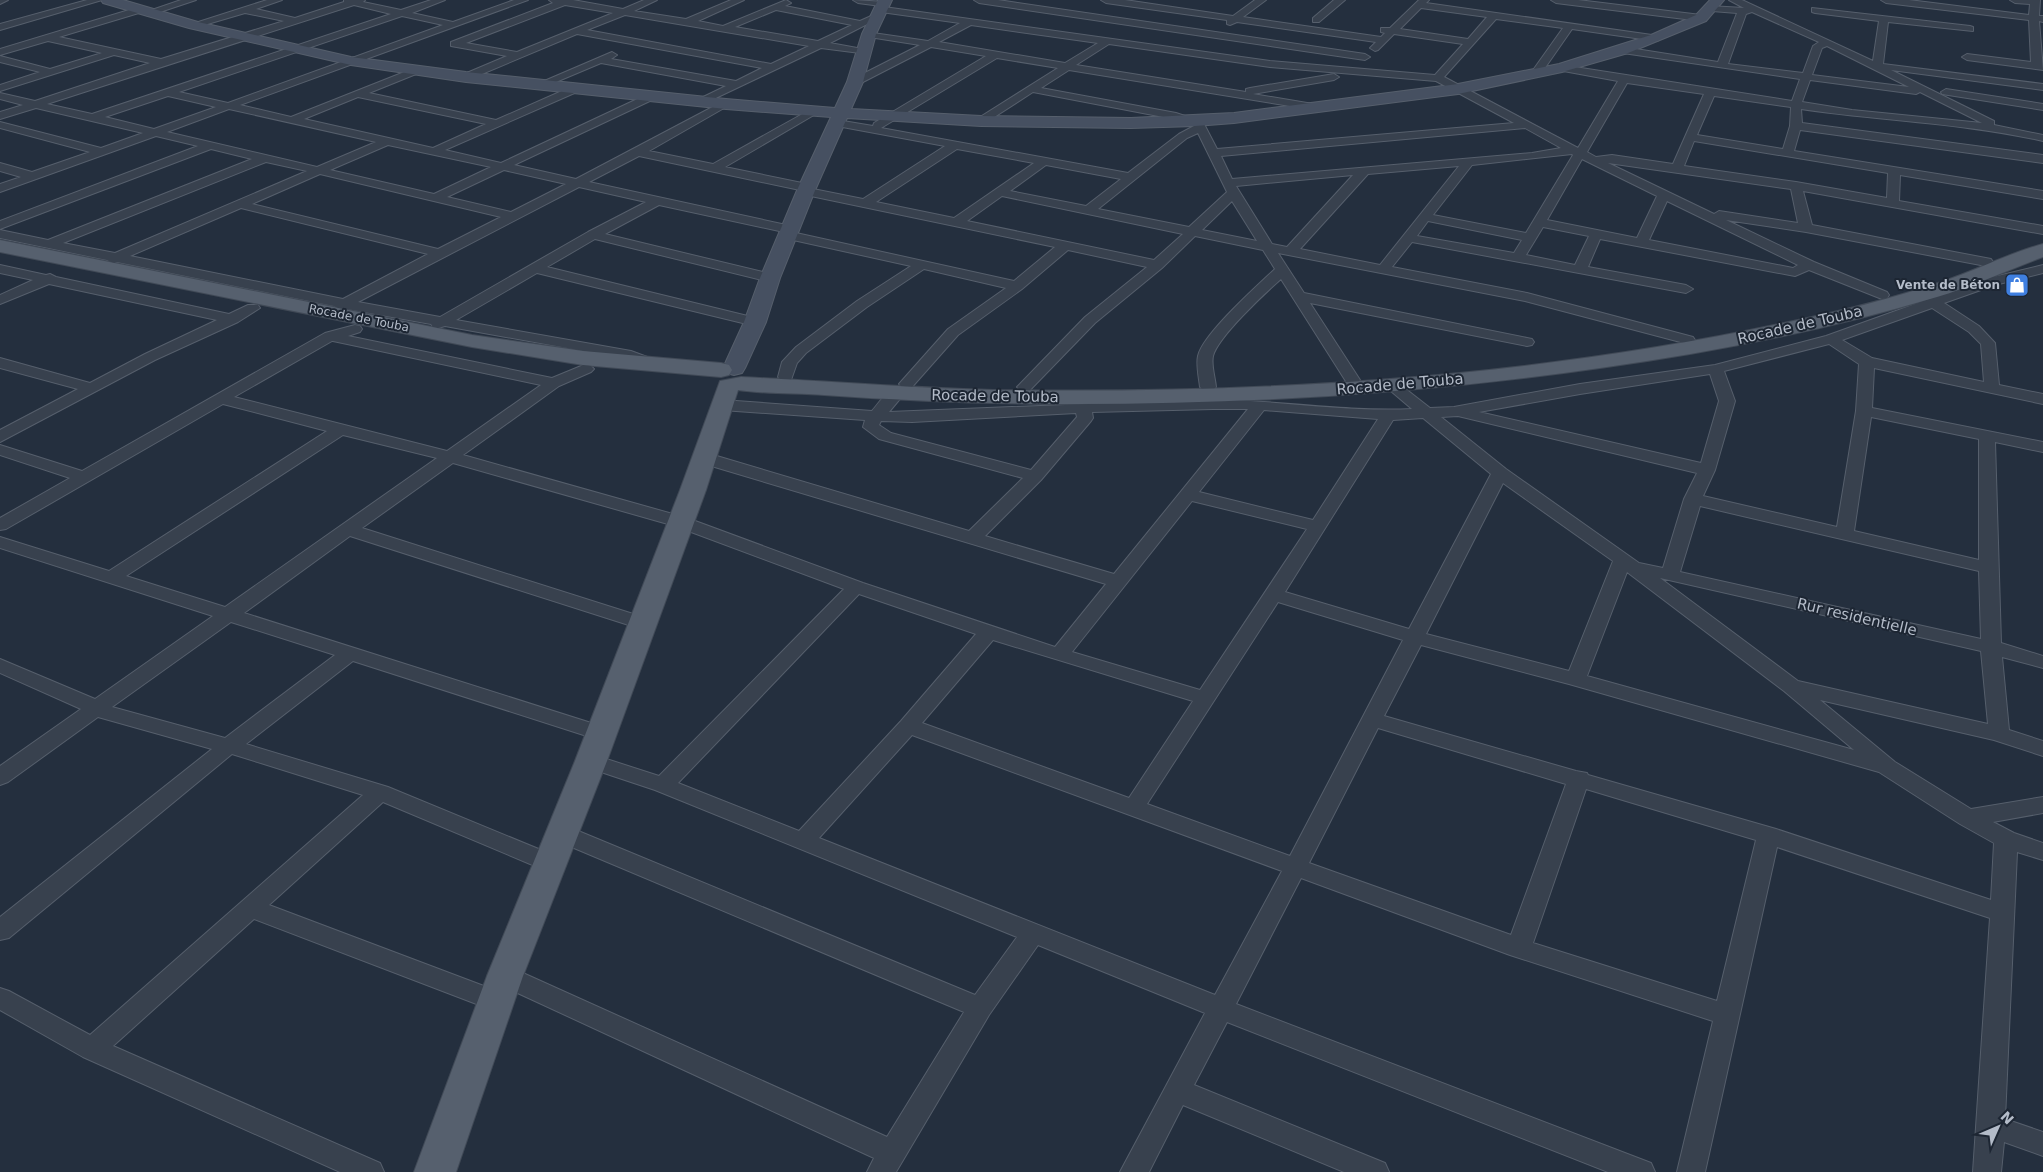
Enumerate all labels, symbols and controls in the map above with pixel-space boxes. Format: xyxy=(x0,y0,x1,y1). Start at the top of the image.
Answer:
shop icon: Vente de Béton xyxy=(2004,272,2030,298)
place label: Vente de Béton xyxy=(1896,278,2000,292)
street label: Rocade de Touba xyxy=(308,301,410,335)
street label: Rocade de Touba xyxy=(1736,302,1864,348)
street label: Rocade de Touba xyxy=(1336,369,1464,399)
street label: Rocade de Touba xyxy=(931,386,1059,406)
street label: Rur residentielle xyxy=(1795,594,1919,640)
north arrow xyxy=(1973,1102,2023,1152)
text: N xyxy=(1997,1108,2017,1128)

